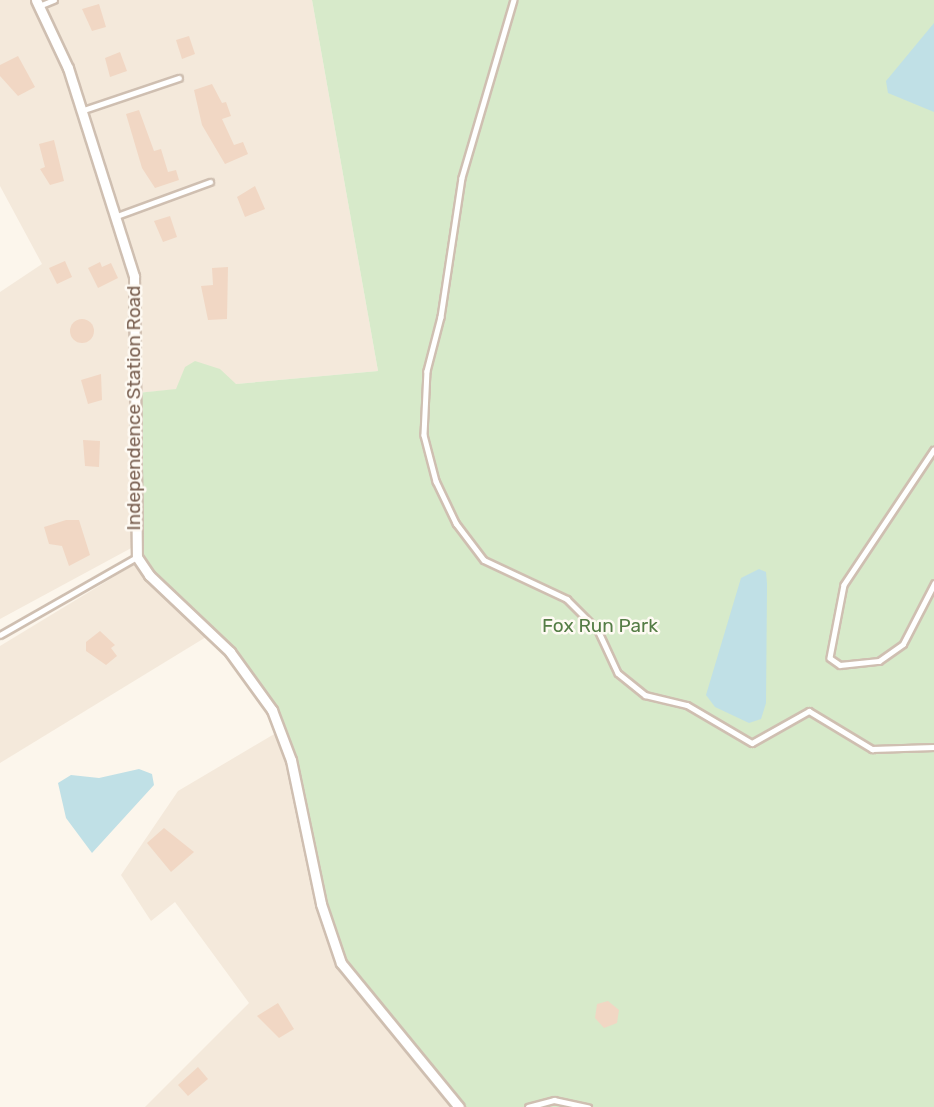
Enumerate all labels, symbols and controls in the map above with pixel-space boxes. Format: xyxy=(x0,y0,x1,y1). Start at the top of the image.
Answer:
street label: Independence Station Road xyxy=(123,285,145,531)
park label: Fox Run Park xyxy=(542,615,658,637)

